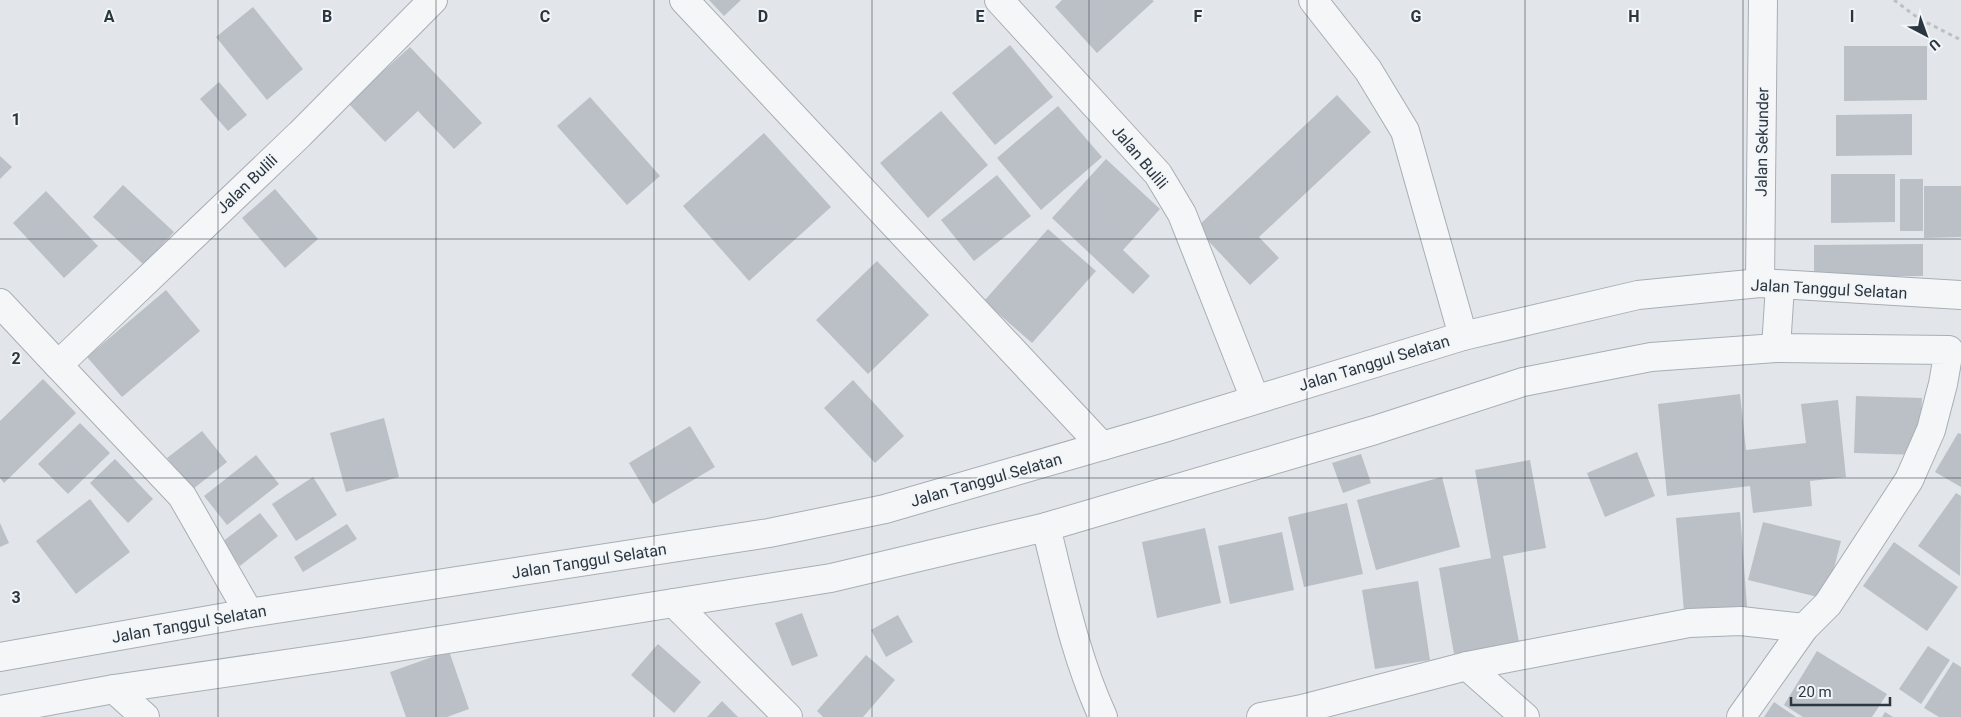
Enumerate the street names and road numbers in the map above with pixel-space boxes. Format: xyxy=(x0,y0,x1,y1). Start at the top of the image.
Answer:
street label: Jalan Sekunder xyxy=(1752,86,1772,197)
street label: Jalan Bulili xyxy=(1108,121,1172,193)
street label: Jalan Bulili xyxy=(213,150,281,218)
street label: Jalan Tanggul Selatan xyxy=(1750,275,1908,303)
street label: Jalan Tanggul Selatan xyxy=(1296,331,1452,395)
street label: Jalan Tanggul Selatan xyxy=(908,449,1064,511)
street label: Jalan Tanggul Selatan xyxy=(510,539,668,583)
street label: Jalan Tanggul Selatan xyxy=(110,601,268,647)

